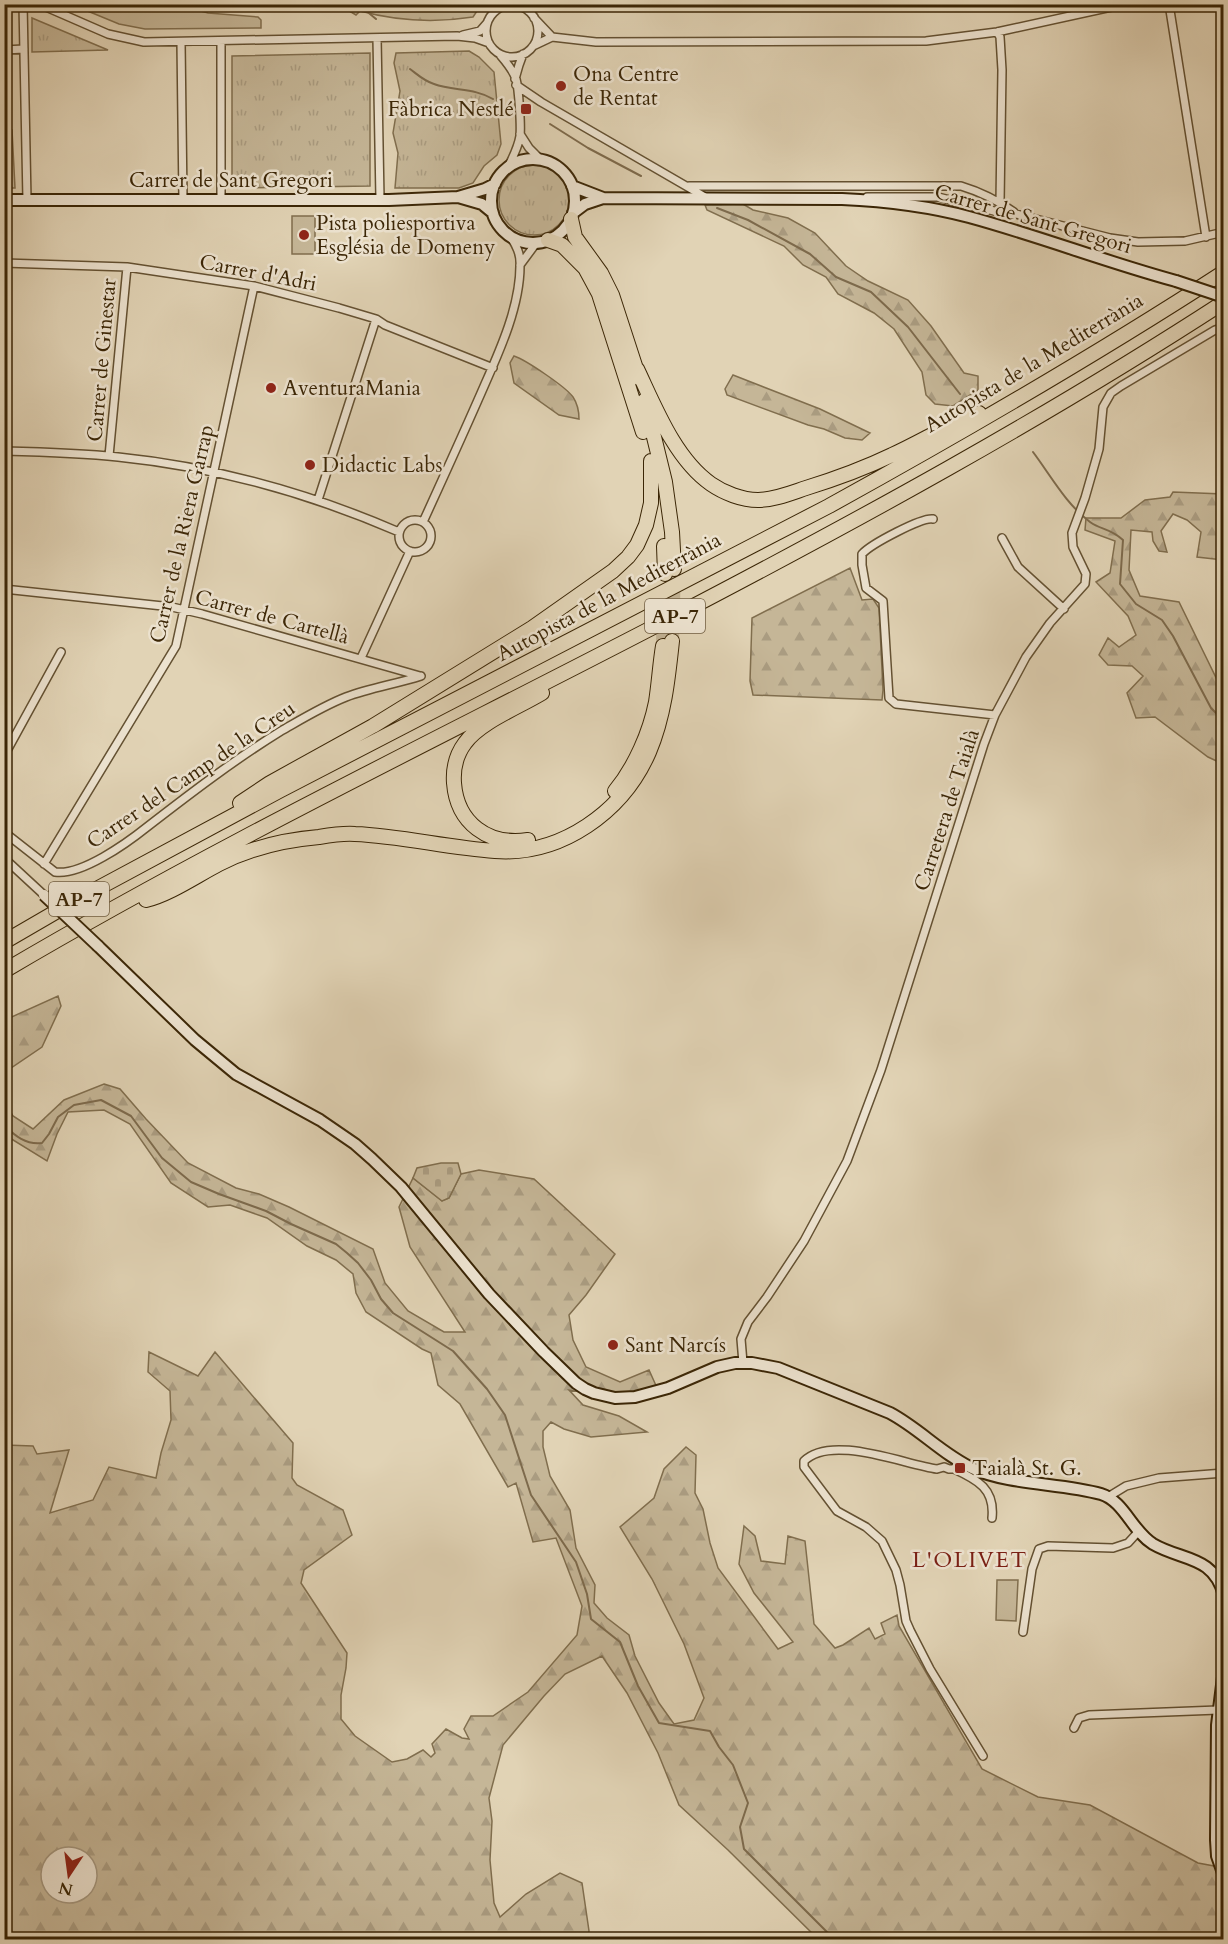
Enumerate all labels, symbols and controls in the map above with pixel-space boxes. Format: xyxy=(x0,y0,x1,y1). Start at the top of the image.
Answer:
place label: Ona Centre de Rentat xyxy=(573,60,679,113)
marker: Ona Centre de Rentat xyxy=(554,79,568,93)
place label: Fàbrica Nestlé xyxy=(388,95,514,124)
marker: Fàbrica Nestlé xyxy=(519,102,533,116)
street label: Carrer de Sant Gregori xyxy=(129,166,333,195)
street label: Carrer de Sant Gregori xyxy=(931,177,1135,261)
place label: Pista poliesportiva Església de Domeny xyxy=(316,209,495,262)
marker: Pista poliesportiva Església de Domeny xyxy=(297,228,311,242)
street label: Carrer d'Adri xyxy=(197,247,319,299)
street label: Carrer de Ginestar xyxy=(80,277,124,443)
street label: Autopista de la Mediterrània xyxy=(919,286,1149,440)
place label: AventuraMania xyxy=(283,374,421,403)
marker: AventuraMania xyxy=(264,381,278,395)
street label: Carrer de la Riera Garrap xyxy=(143,422,221,646)
place label: Didactic Labs xyxy=(322,451,443,480)
marker: Didactic Labs xyxy=(303,458,317,472)
street label: Autopista de la Mediterrània xyxy=(492,525,726,669)
street label: Carrer de Cartellà xyxy=(192,582,352,652)
road number: AP-7 xyxy=(645,599,705,633)
street label: Carrer del Camp de la Creu xyxy=(81,694,301,856)
street label: Carretera de Taialà xyxy=(907,725,987,895)
road number: AP-7 xyxy=(49,882,109,916)
place label: Sant Narcís xyxy=(625,1331,726,1360)
marker: Sant Narcís xyxy=(606,1338,620,1352)
place label: Taialà St. G. xyxy=(972,1454,1082,1483)
marker: Taialà St. G. xyxy=(953,1461,967,1475)
district label: L'OLIVET xyxy=(912,1545,1028,1575)
north arrow xyxy=(39,1845,99,1905)
text: N xyxy=(57,1876,75,1901)

